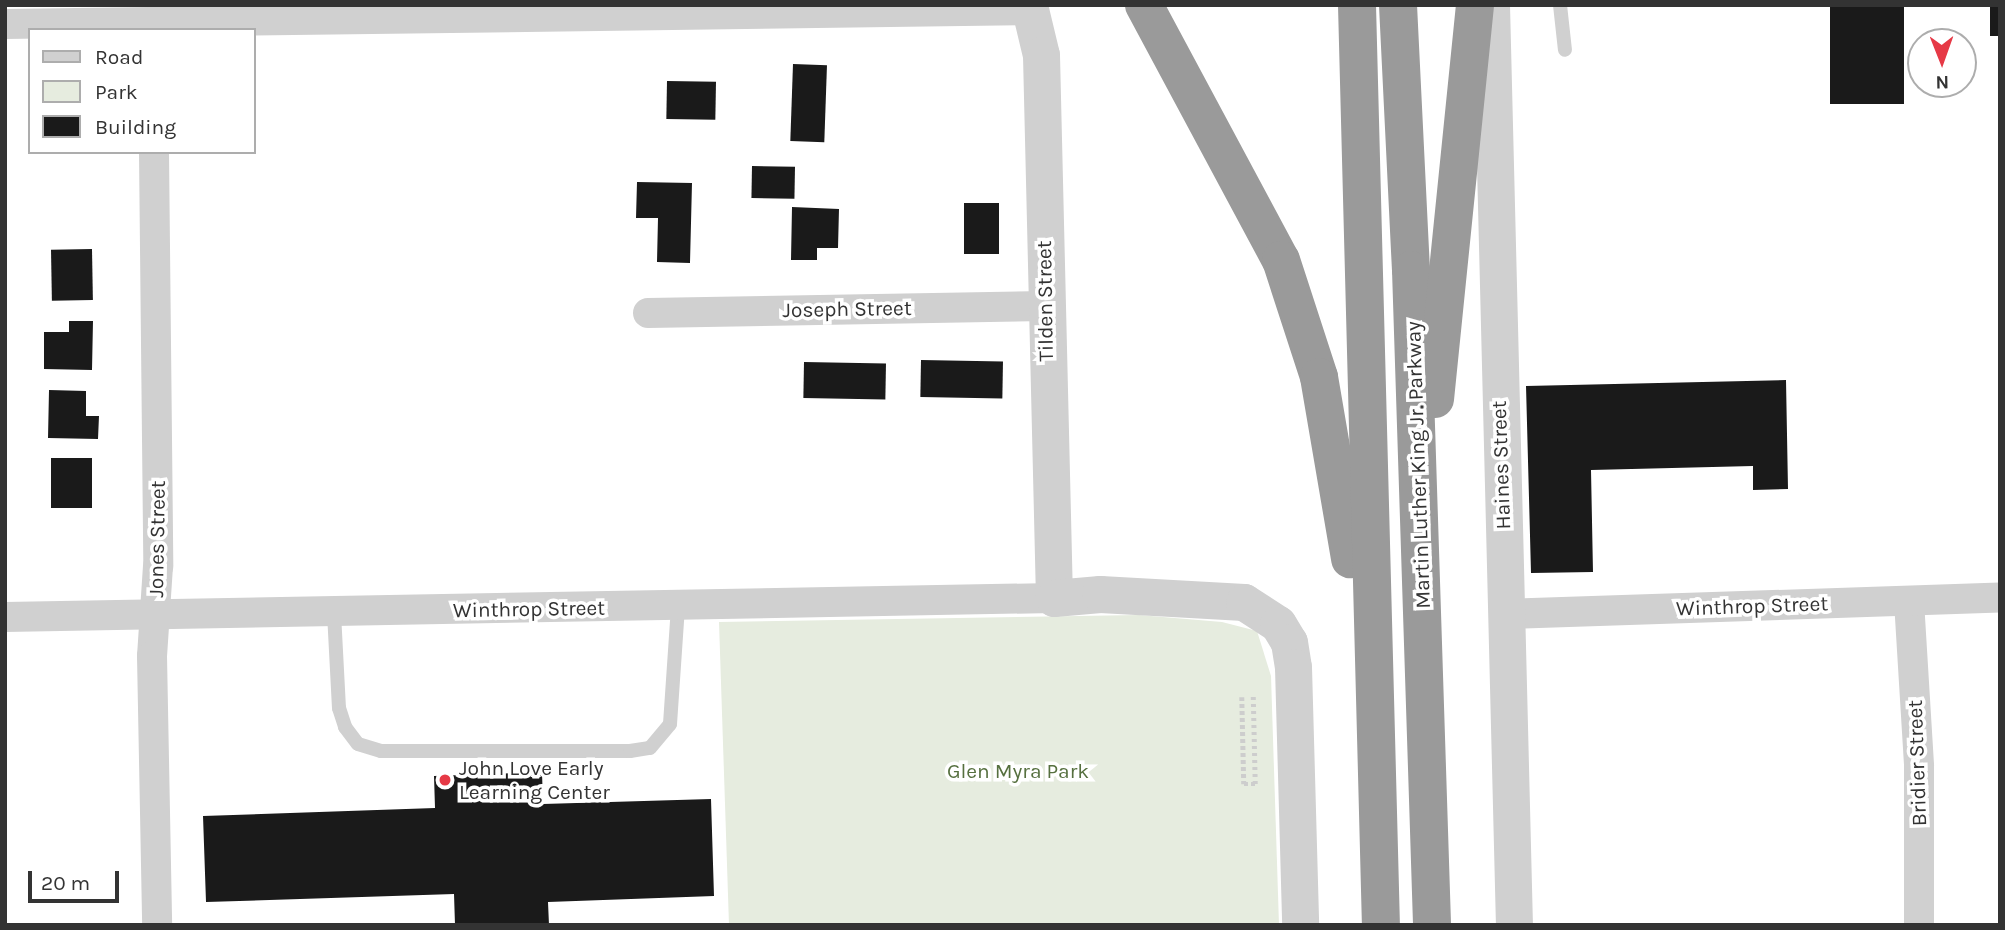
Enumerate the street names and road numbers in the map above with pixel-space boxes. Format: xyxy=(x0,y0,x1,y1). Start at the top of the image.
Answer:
street label: Tilden Street xyxy=(1031,240,1059,362)
street label: Joseph Street xyxy=(782,295,912,323)
street label: Martin Luther King Jr. Parkway xyxy=(1400,321,1436,609)
street label: Haines Street xyxy=(1486,400,1516,530)
street label: Jones Street xyxy=(143,480,171,598)
street label: Winthrop Street xyxy=(1675,591,1829,621)
street label: Winthrop Street xyxy=(453,595,605,623)
street label: Bridier Street xyxy=(1902,699,1932,827)

